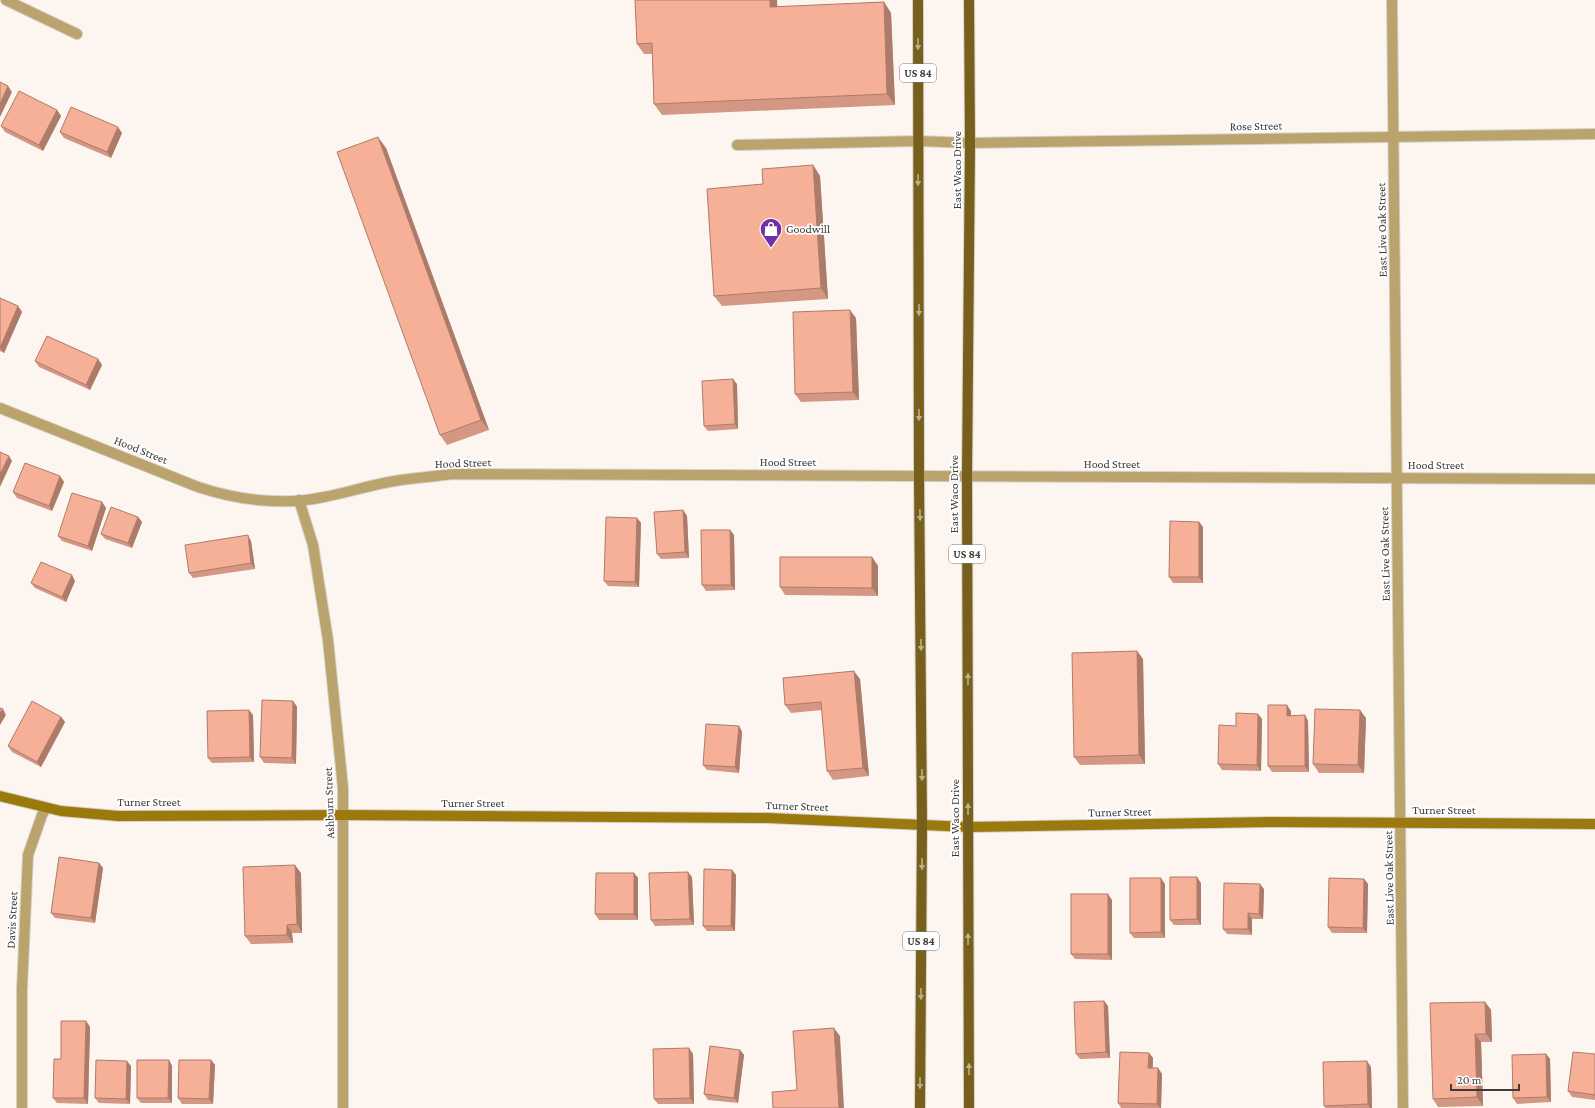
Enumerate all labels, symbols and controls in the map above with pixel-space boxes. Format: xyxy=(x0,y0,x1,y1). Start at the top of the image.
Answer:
one-way arrow xyxy=(915,38,921,51)
road number: US 84 xyxy=(900,64,936,82)
street label: Rose Street xyxy=(1229,119,1284,133)
street label: East Waco Drive xyxy=(950,131,964,209)
one-way arrow xyxy=(915,174,921,187)
street label: East Live Oak Street xyxy=(1374,181,1390,278)
shop icon: Goodwill xyxy=(758,216,784,249)
place label: Goodwill xyxy=(786,222,830,236)
one-way arrow xyxy=(916,304,922,317)
one-way arrow xyxy=(916,409,922,422)
street label: Hood Street xyxy=(112,433,171,467)
street label: Hood Street xyxy=(435,455,492,471)
street label: Hood Street xyxy=(760,455,817,469)
street label: East Waco Drive xyxy=(947,455,961,533)
street label: Hood Street xyxy=(1084,457,1141,471)
street label: Hood Street xyxy=(1408,458,1465,472)
street label: East Live Oak Street xyxy=(1377,505,1393,602)
one-way arrow xyxy=(916,509,923,521)
road number: US 84 xyxy=(949,545,985,563)
one-way arrow xyxy=(918,639,924,652)
one-way arrow xyxy=(965,672,971,685)
street label: Ashburn Street xyxy=(321,766,337,839)
one-way arrow xyxy=(919,769,925,782)
street label: East Waco Drive xyxy=(948,779,962,857)
street label: Turner Street xyxy=(117,795,182,809)
street label: Turner Street xyxy=(441,796,506,810)
street label: Turner Street xyxy=(765,798,830,814)
one-way arrow xyxy=(965,802,971,815)
street label: Turner Street xyxy=(1412,803,1477,817)
street label: Turner Street xyxy=(1088,804,1153,820)
street label: East Live Oak Street xyxy=(1381,829,1397,926)
one-way arrow xyxy=(919,858,925,871)
street label: Davis Street xyxy=(4,890,21,949)
road number: US 84 xyxy=(903,932,939,950)
one-way arrow xyxy=(965,933,972,945)
one-way arrow xyxy=(918,988,924,1001)
one-way arrow xyxy=(966,1062,972,1075)
scale bar xyxy=(1451,1066,1519,1092)
text: 20 m xyxy=(1457,1073,1482,1087)
one-way arrow xyxy=(917,1077,923,1090)

